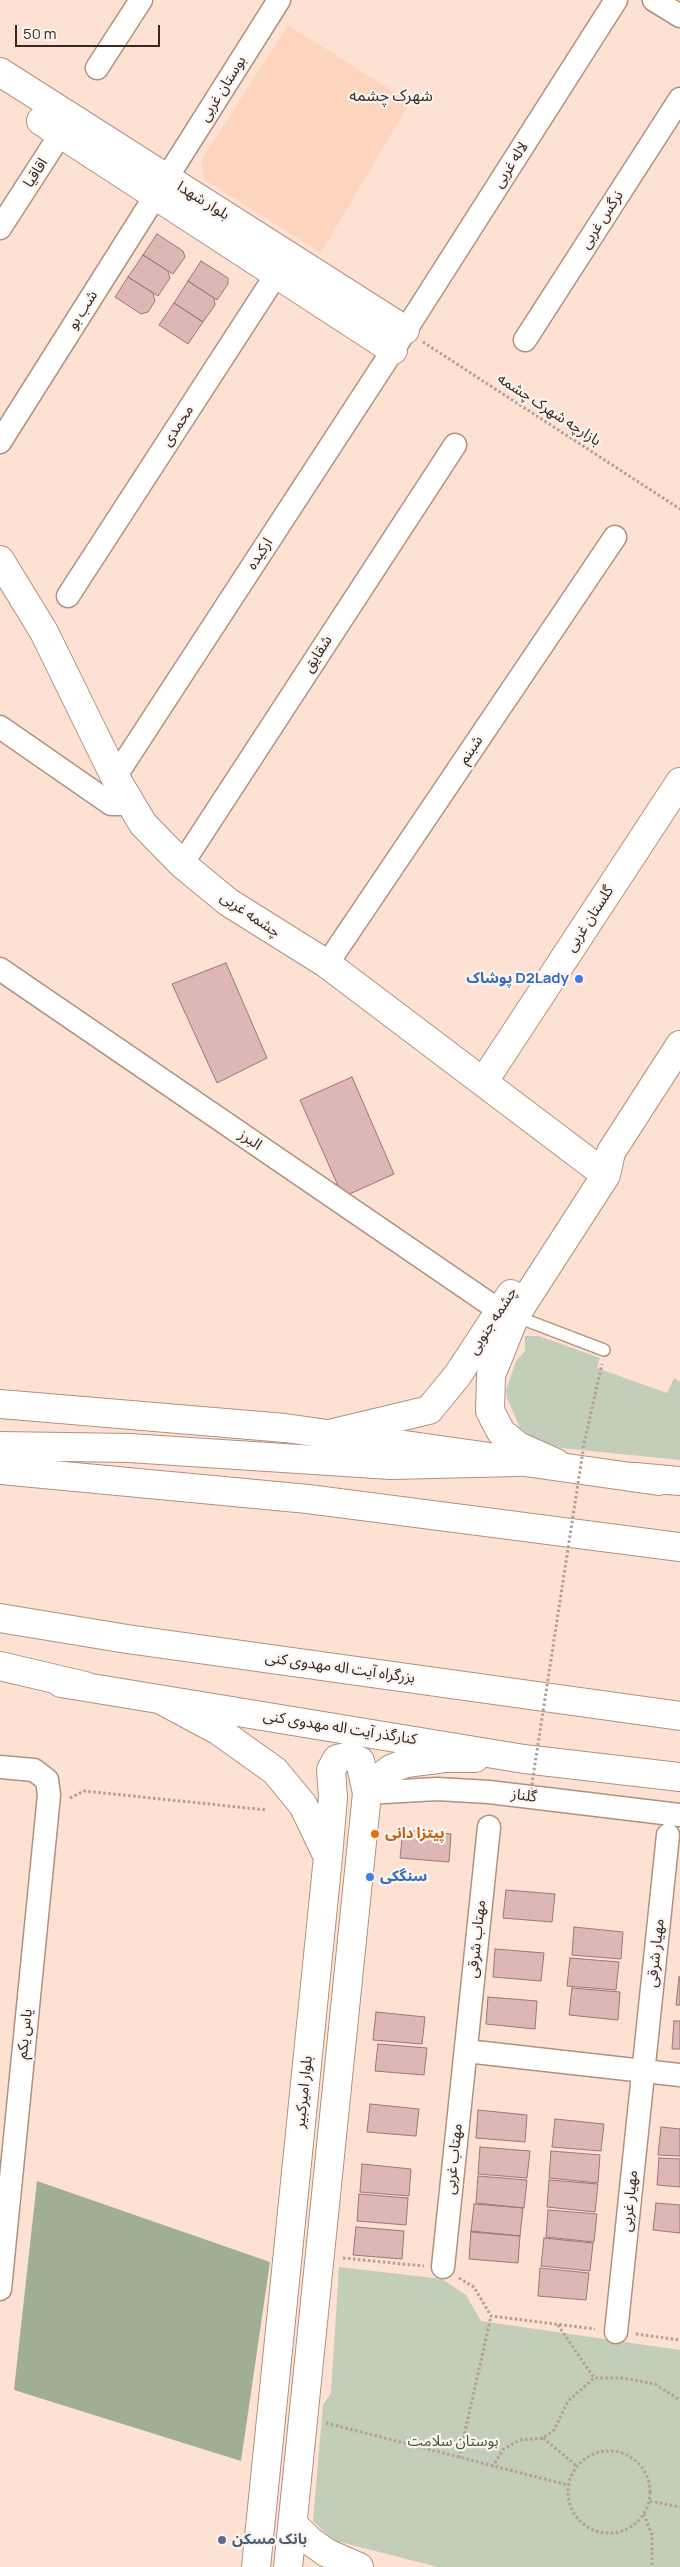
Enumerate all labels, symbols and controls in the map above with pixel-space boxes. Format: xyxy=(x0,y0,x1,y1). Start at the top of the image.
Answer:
scale bar xyxy=(18,15,162,47)
text: 50 m xyxy=(23,23,57,44)
street label: بوستان غربی xyxy=(196,53,250,125)
district label: شهرک چشمه xyxy=(349,87,433,107)
street label: لاله غربی xyxy=(490,139,532,191)
street label: اقاقیا xyxy=(20,155,52,191)
street label: بلوار شهدا xyxy=(173,178,233,224)
street label: نرگس غربی xyxy=(577,188,627,252)
street label: شب بو xyxy=(64,287,102,333)
street label: بازارچه شهرک چشمه xyxy=(494,370,604,450)
street label: محمدی xyxy=(158,402,198,450)
street label: ارکیده xyxy=(243,535,277,573)
street label: شقایق xyxy=(300,632,336,676)
street label: شبنم xyxy=(455,732,487,768)
street label: گلستان غربی xyxy=(562,883,618,955)
street label: چشمه غربی xyxy=(217,888,283,942)
place label: پوشاک D2Lady xyxy=(466,970,569,988)
marker: پوشاک D2Lady xyxy=(573,973,585,985)
street label: البرز xyxy=(235,1126,265,1154)
street label: چشمه جنوبی xyxy=(465,1284,521,1358)
street label: بزرگراه آیت اله مهدوی کنی xyxy=(264,1649,416,1687)
street label: کنارگذر آیت اله مهدوی کنی xyxy=(262,1707,418,1749)
street label: گلناز xyxy=(510,1786,538,1806)
place label: پیتزا دانی xyxy=(385,1825,445,1843)
marker: پیتزا دانی xyxy=(369,1828,381,1840)
place label: سنگکی xyxy=(380,1868,427,1886)
marker: سنگکی xyxy=(364,1871,376,1883)
street label: مهتاب شرقی xyxy=(464,1899,490,1979)
street label: مهیار شرقی xyxy=(643,1918,669,1988)
street label: یاس یکم xyxy=(13,2008,37,2060)
street label: بلوار امیرکبیر xyxy=(291,2055,317,2129)
street label: مهتاب غربی xyxy=(441,2123,467,2195)
street label: مهیار غربی xyxy=(618,2169,642,2233)
park label: بوستان سلامت xyxy=(407,2433,499,2451)
place label: بانک مسکن xyxy=(232,2531,307,2549)
marker: بانک مسکن xyxy=(216,2534,228,2546)

